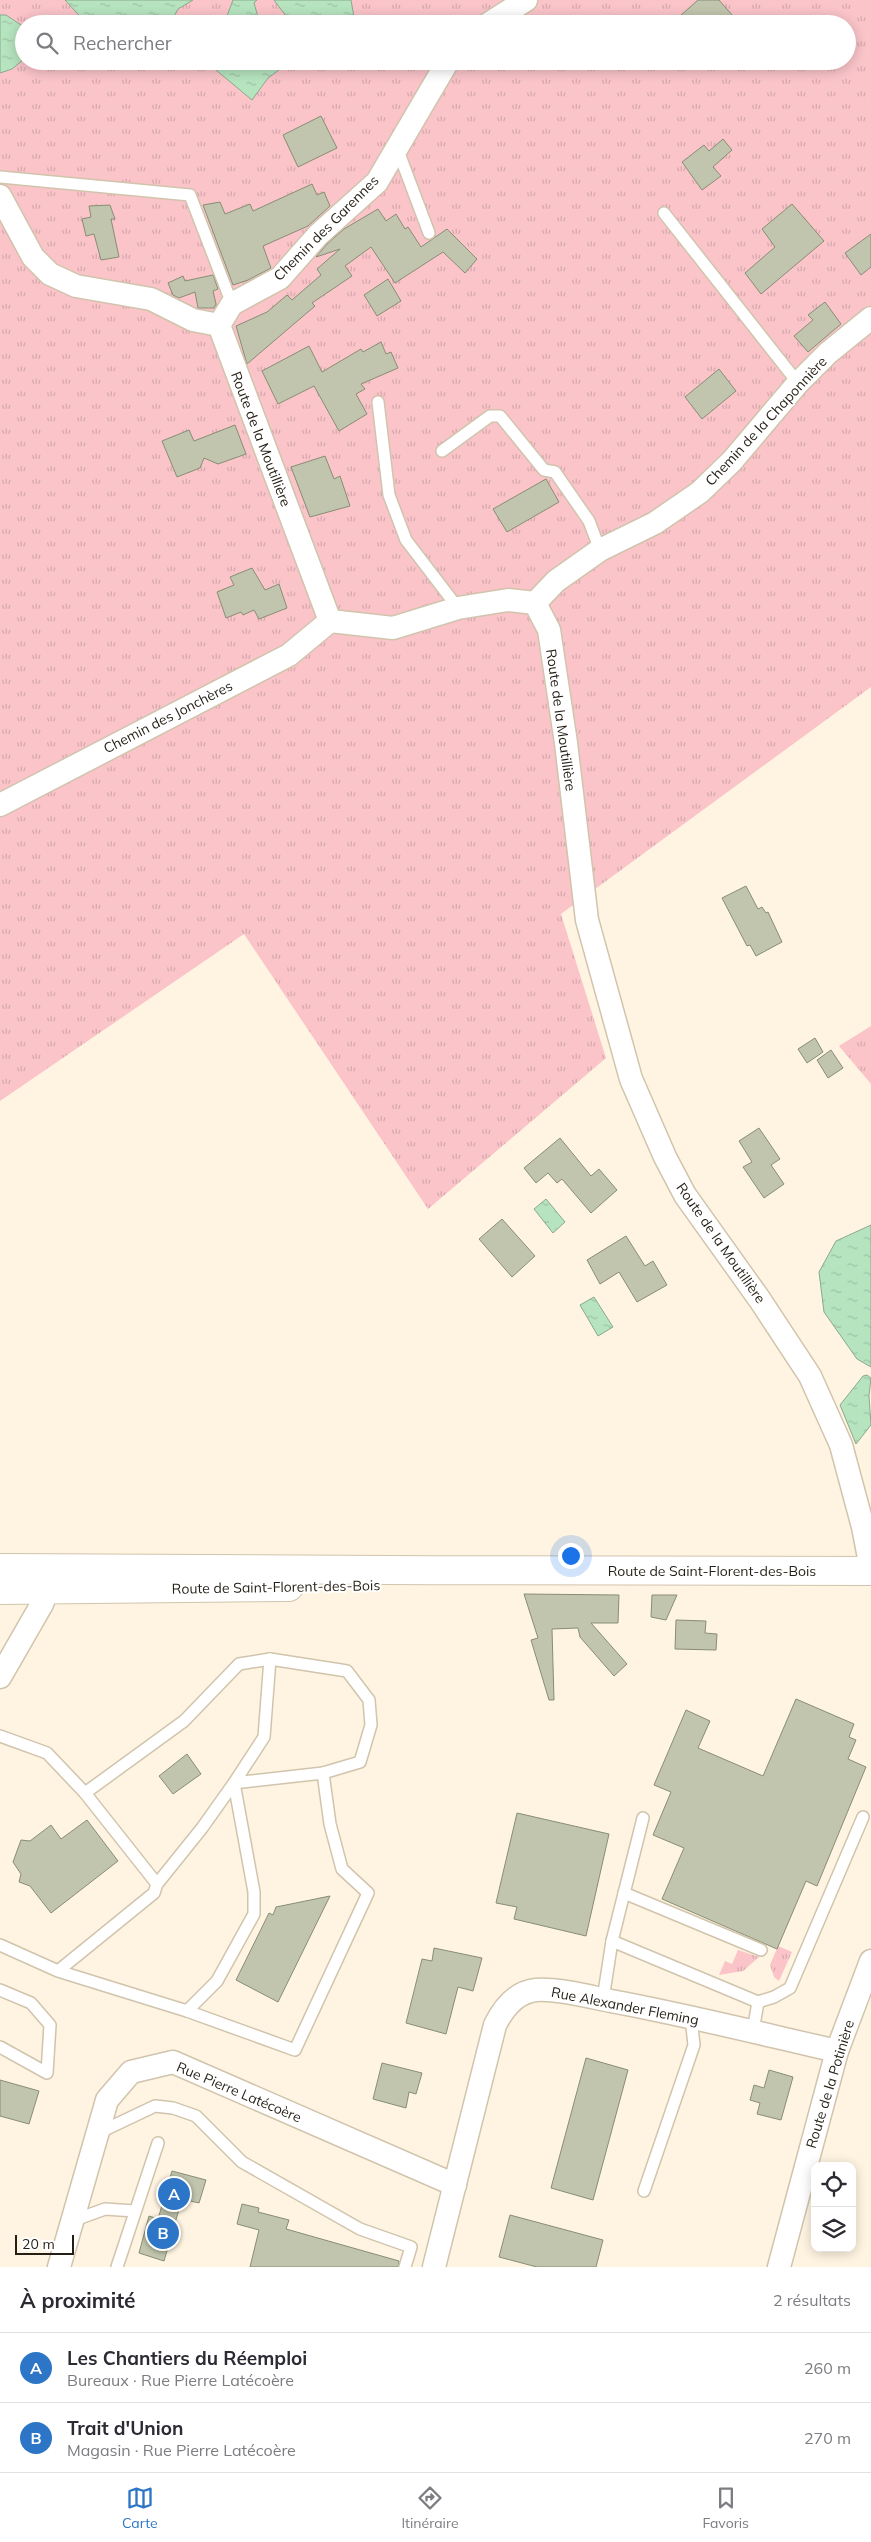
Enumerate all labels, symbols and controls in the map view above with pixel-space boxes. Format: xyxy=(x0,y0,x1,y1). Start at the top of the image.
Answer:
search box xyxy=(15,15,856,70)
icon: search xyxy=(33,29,61,57)
text: Rechercher xyxy=(73,31,172,55)
street label: Chemin des Garennes xyxy=(270,171,383,284)
street label: Chemin de la Chaponnière xyxy=(701,353,831,489)
street label: Route de la Moutillière xyxy=(227,369,295,509)
street label: Route de la Moutillière xyxy=(542,648,580,792)
street label: Chemin des Jonchères xyxy=(100,677,236,757)
street label: Route de la Moutillière xyxy=(673,1179,769,1307)
your location xyxy=(558,1543,584,1569)
street label: Route de Saint-Florent-des-Bois xyxy=(608,1562,816,1580)
street label: Route de Saint-Florent-des-Bois xyxy=(172,1576,380,1598)
street label: Rue Alexander Fleming xyxy=(550,1983,700,2029)
street label: Route de la Potinière xyxy=(802,2018,858,2150)
street label: Rue Pierre Latécoère xyxy=(174,2058,304,2126)
map controls xyxy=(811,2162,856,2252)
button: locate xyxy=(811,2162,856,2207)
pin: A xyxy=(158,2175,190,2213)
button: layers xyxy=(811,2207,856,2252)
pin: B xyxy=(147,2214,179,2252)
scale bar xyxy=(15,2232,74,2255)
text: 20 m xyxy=(22,2235,55,2253)
text: À proximité xyxy=(20,2287,136,2313)
text: 2 résultats xyxy=(773,2290,851,2310)
text: Les Chantiers du Réemploi xyxy=(67,2346,307,2370)
text: A xyxy=(30,2358,42,2378)
text: 260 m xyxy=(804,2358,851,2378)
text: Bureaux · Rue Pierre Latécoère xyxy=(67,2370,294,2390)
text: Trait d'Union xyxy=(67,2416,183,2440)
text: B xyxy=(30,2428,42,2448)
text: 270 m xyxy=(804,2428,851,2448)
text: Magasin · Rue Pierre Latécoère xyxy=(67,2440,296,2460)
tab: Carte xyxy=(122,2484,158,2532)
tab: Itinéraire xyxy=(401,2484,459,2532)
tab: Favoris xyxy=(702,2484,749,2532)

